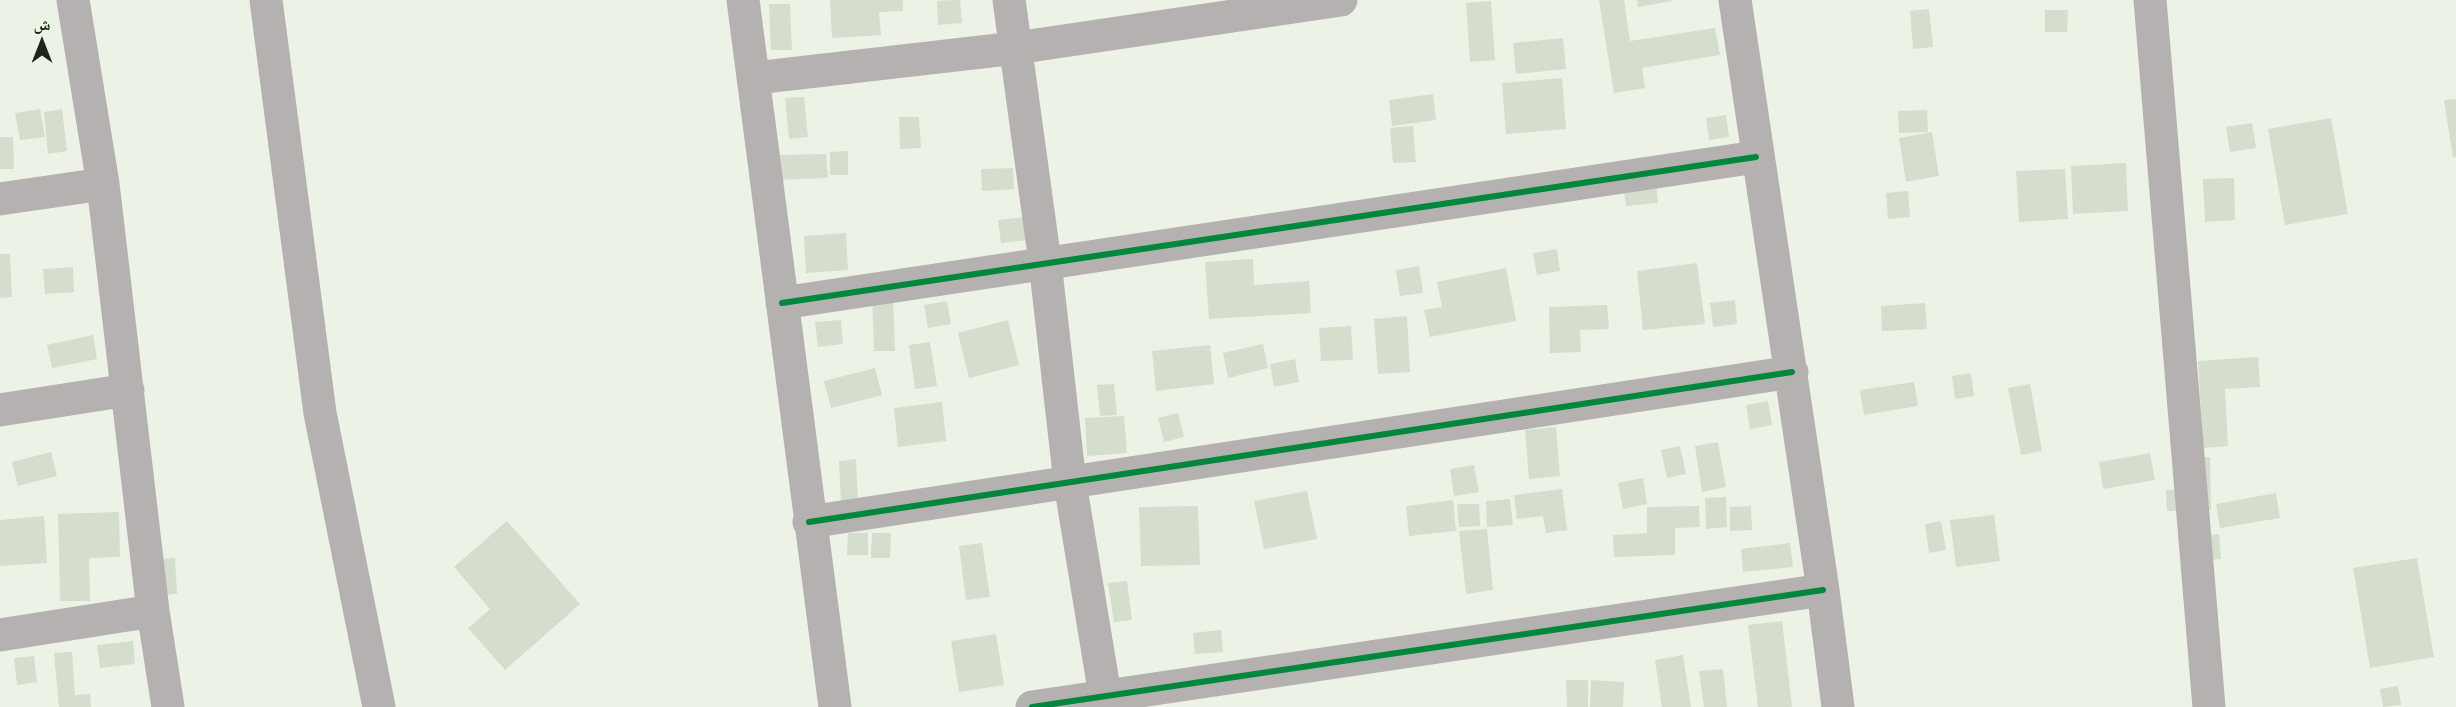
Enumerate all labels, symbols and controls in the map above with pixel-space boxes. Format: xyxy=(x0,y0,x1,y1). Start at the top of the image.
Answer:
north arrow xyxy=(12,12,72,72)
text: ش xyxy=(34,14,50,34)

